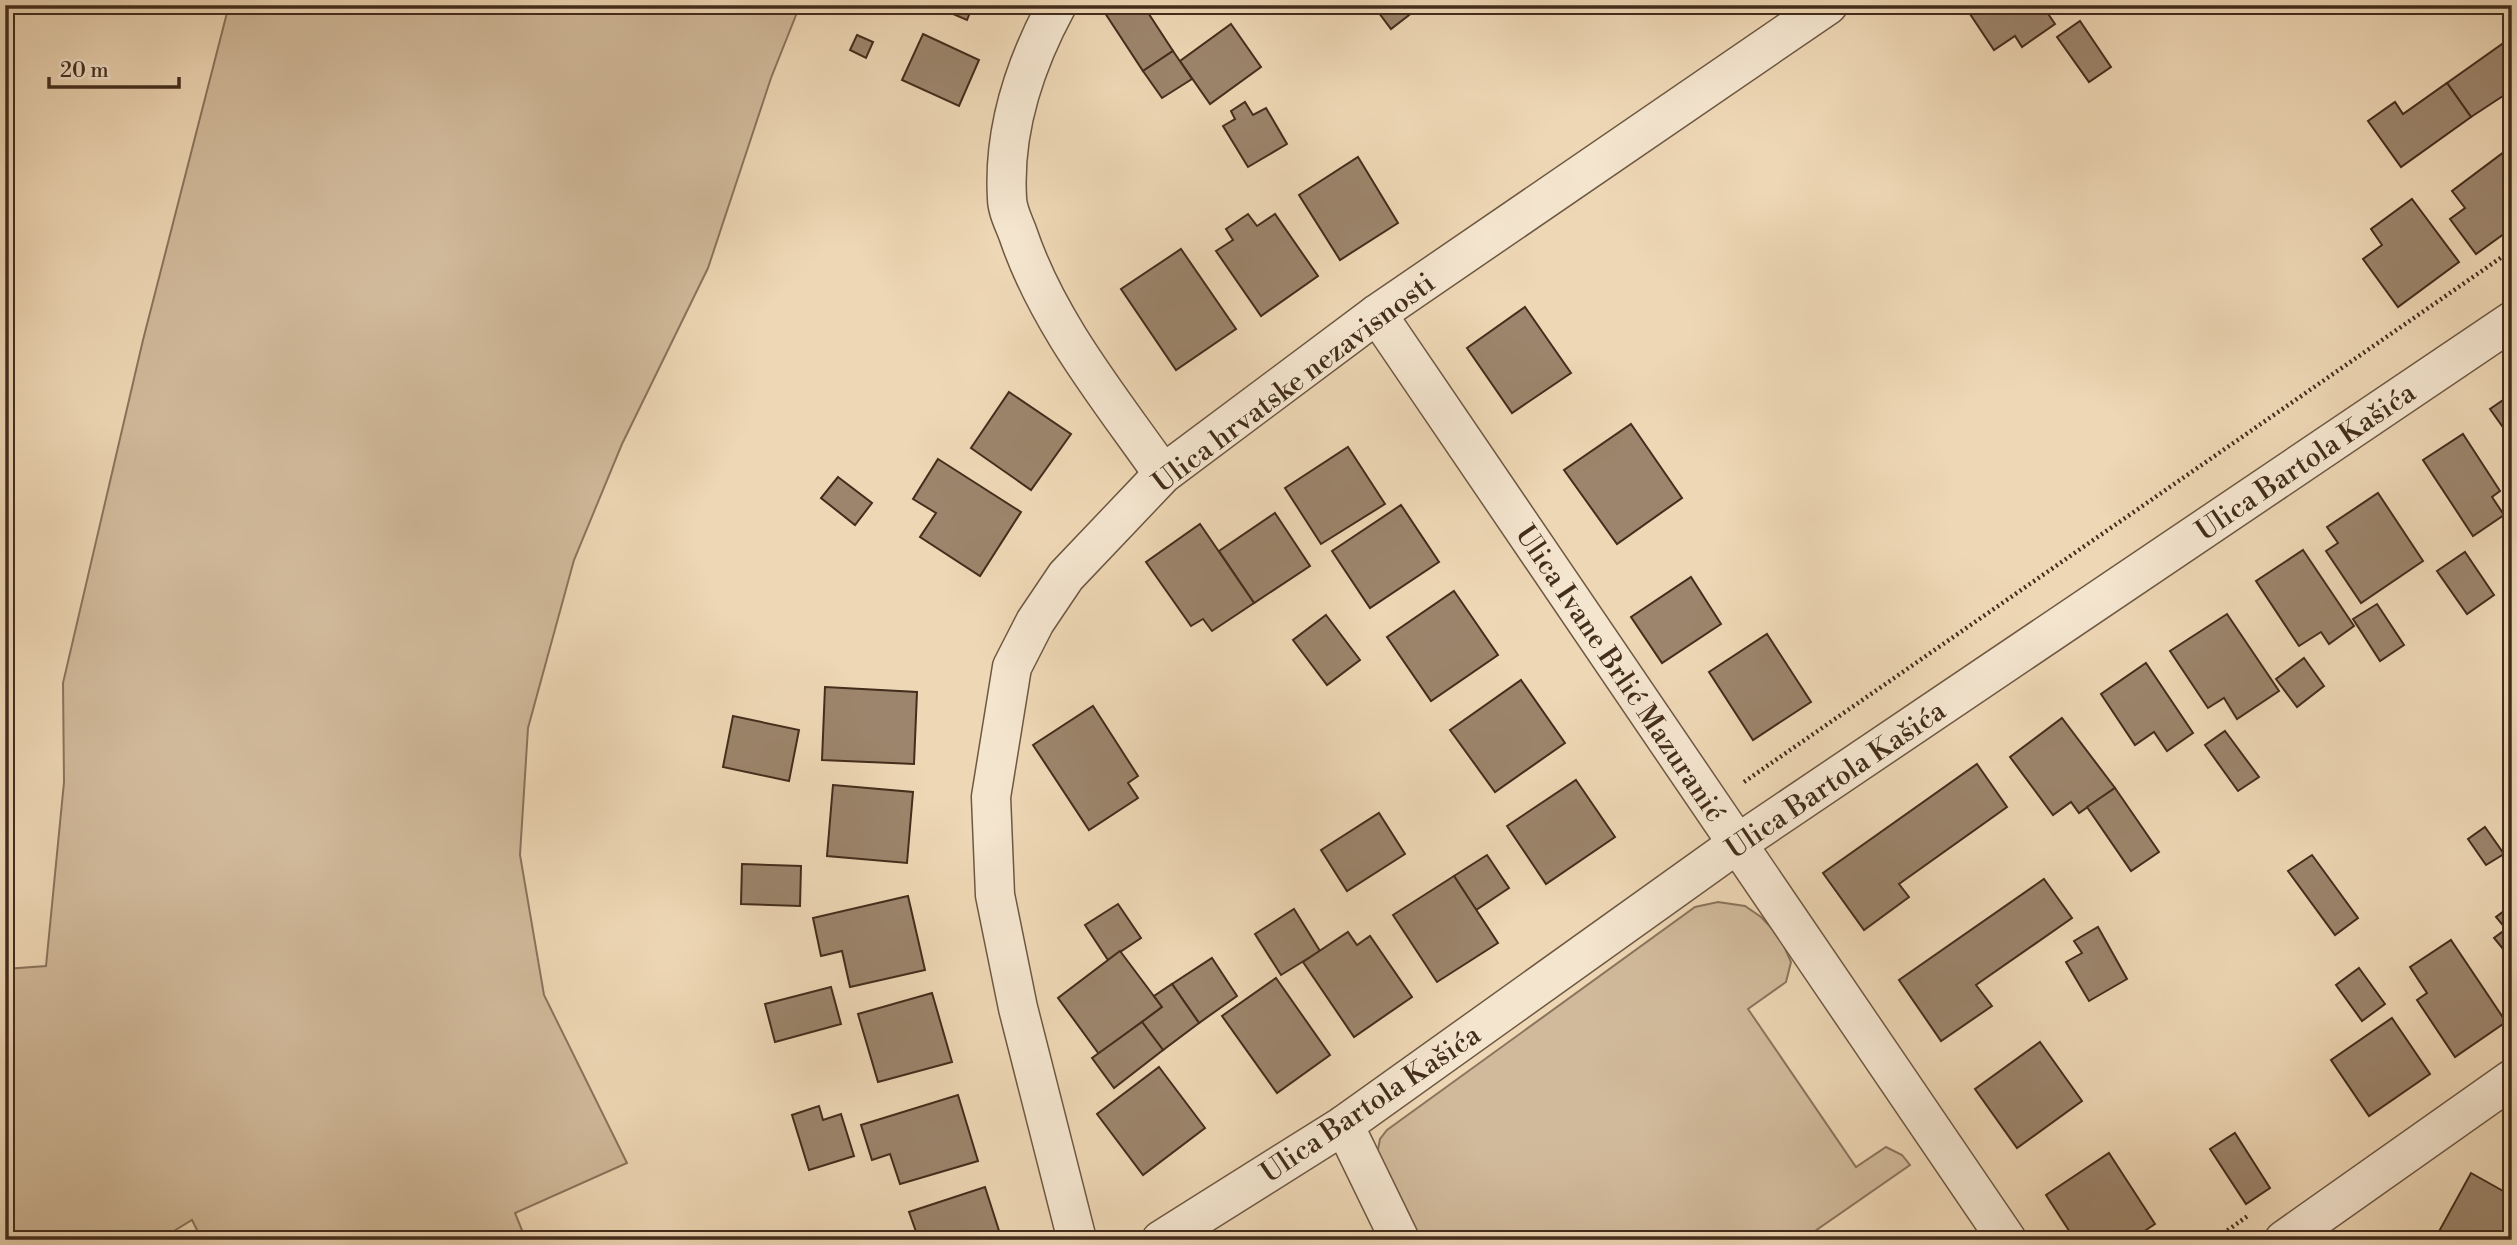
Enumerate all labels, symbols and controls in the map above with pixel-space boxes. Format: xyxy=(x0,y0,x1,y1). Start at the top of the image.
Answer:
scale bar xyxy=(49,46,178,90)
text: 20 m xyxy=(60,58,109,84)
street label: Ulica hrvatske nezavisnosti xyxy=(1146,266,1442,501)
street label: Ulica Bartola Kašića xyxy=(2189,375,2423,549)
street label: Ulica Ivane Brlić Mazuranić xyxy=(1507,519,1732,829)
street label: Ulica Bartola Kašića xyxy=(1719,693,1953,867)
street label: Ulica Bartola Kašića xyxy=(1254,1017,1488,1191)

